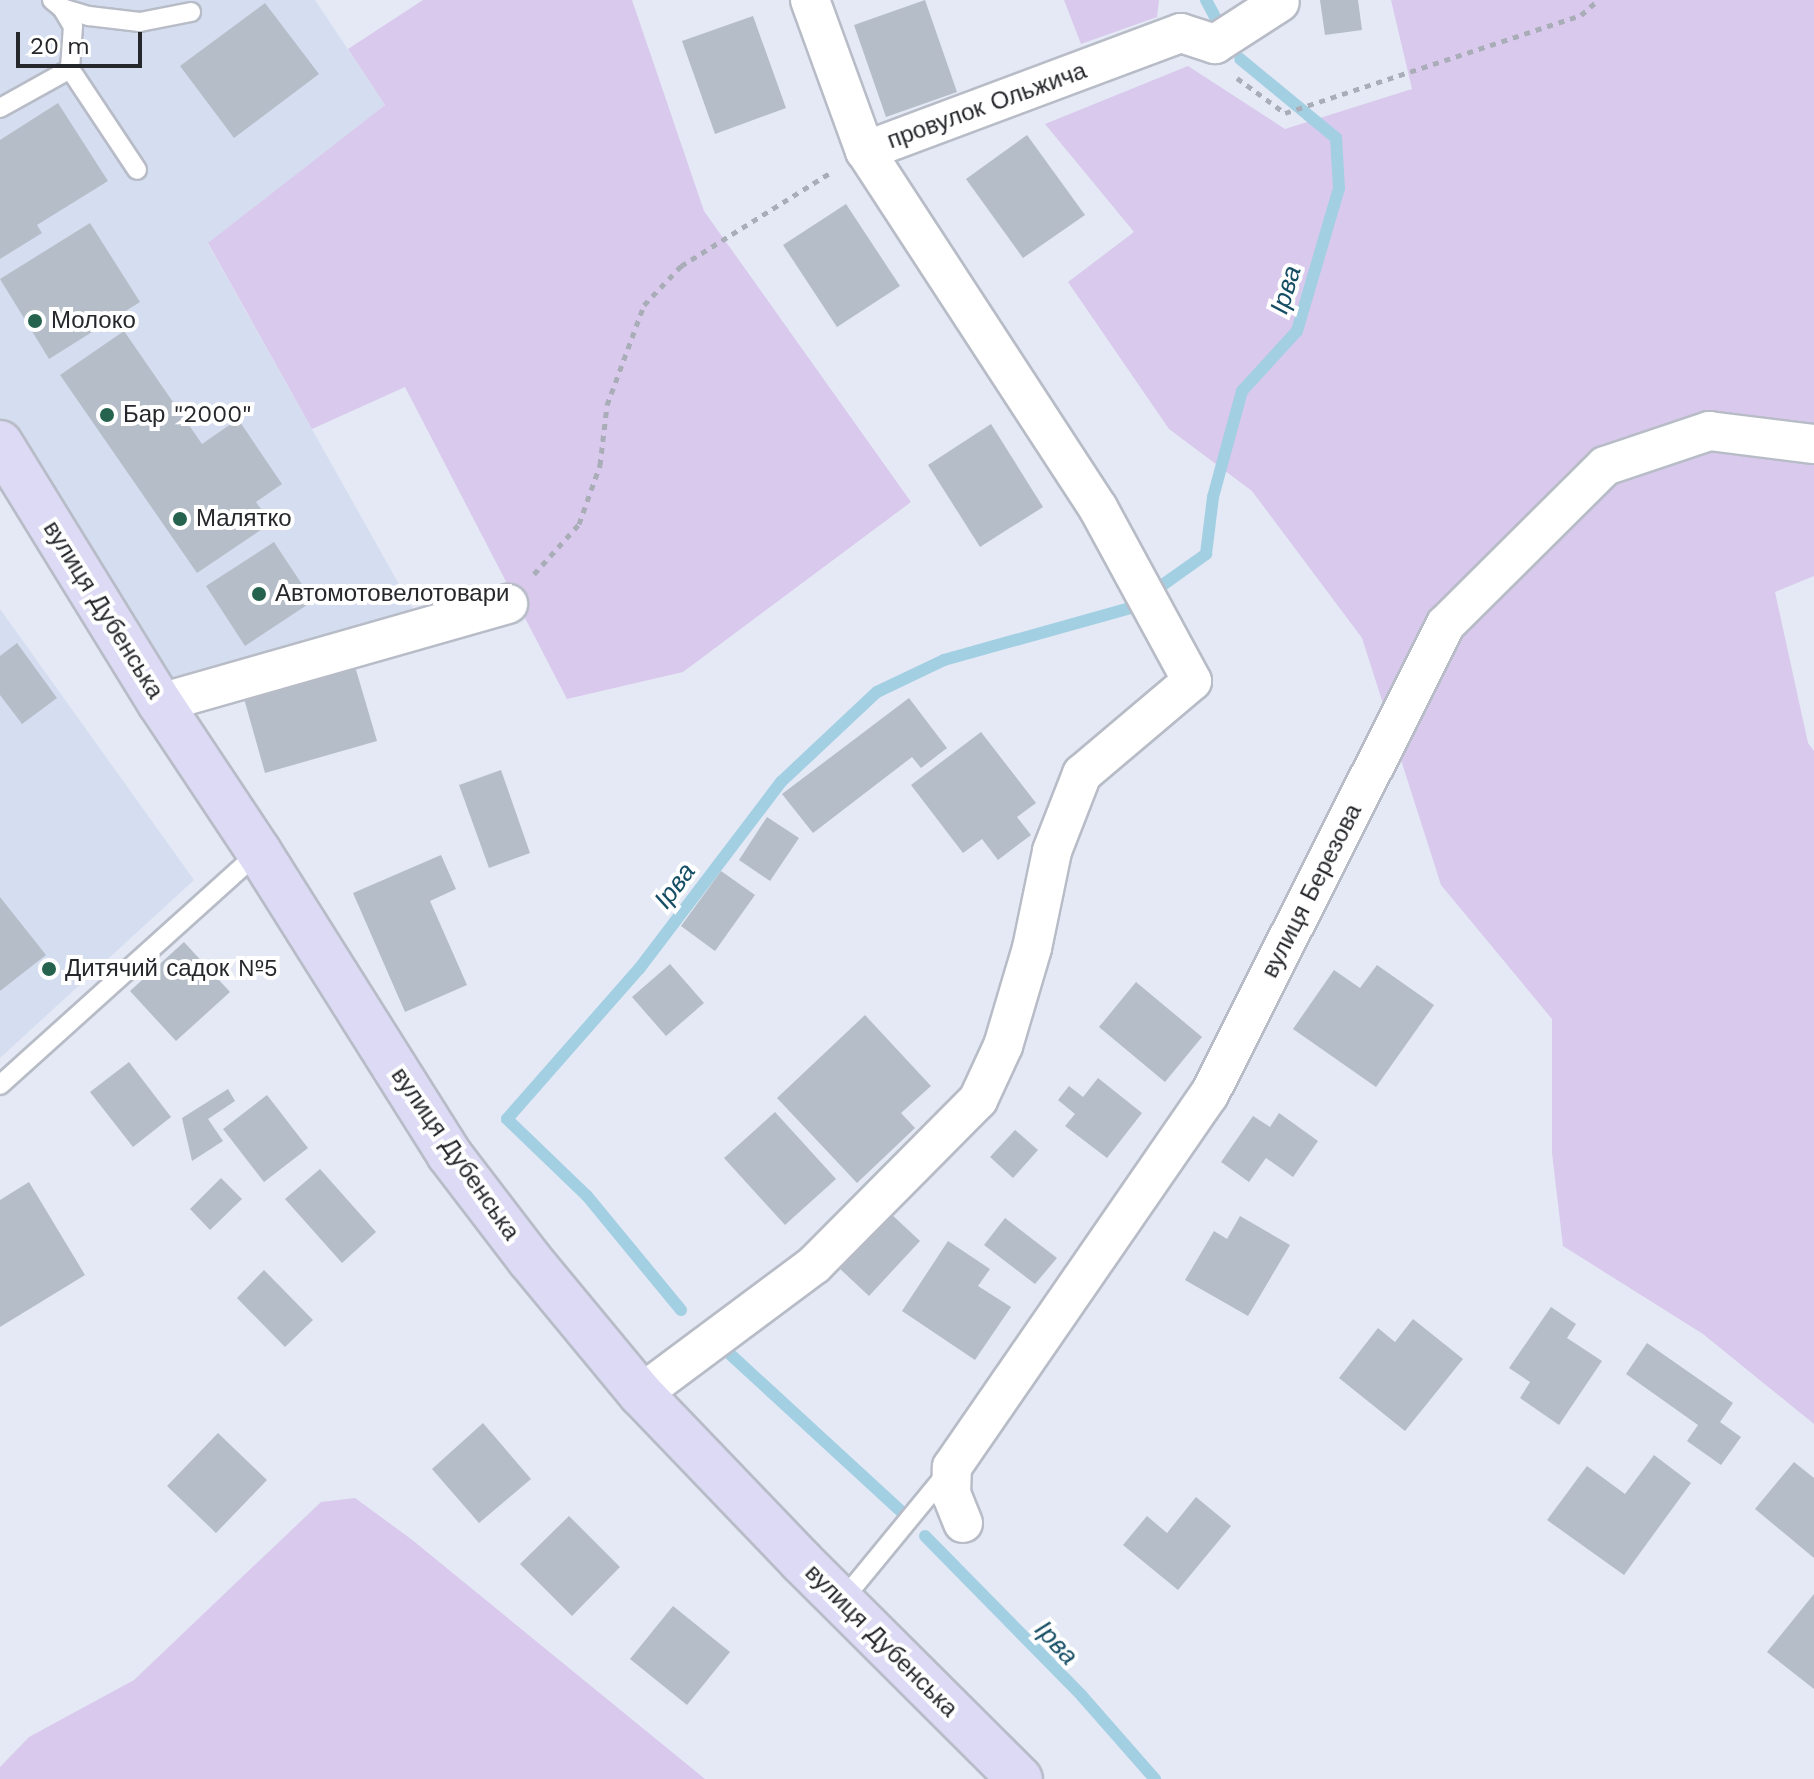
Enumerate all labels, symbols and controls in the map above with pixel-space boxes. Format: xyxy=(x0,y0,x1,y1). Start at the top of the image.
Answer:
scale bar xyxy=(20,16,146,66)
text: 20 m xyxy=(30,32,90,60)
street label: провулок Ольжича xyxy=(883,57,1091,155)
water label: Ірва xyxy=(1264,262,1308,318)
place label: Молоко xyxy=(51,307,136,335)
marker: Молоко xyxy=(26,312,44,330)
place label: Бар "2000" xyxy=(123,401,252,429)
marker: Бар "2000" xyxy=(98,406,116,424)
place label: Малятко xyxy=(196,505,292,533)
marker: Малятко xyxy=(171,510,189,528)
street label: вулиця Дубенська xyxy=(37,516,169,704)
place label: Автомотовелотовари xyxy=(275,580,509,608)
marker: Автомотовелотовари xyxy=(250,585,268,603)
street label: вулиця Березова xyxy=(1256,799,1368,983)
water label: Ірва xyxy=(648,857,702,915)
place label: Дитячий садок №5 xyxy=(65,955,278,983)
marker: Дитячий садок №5 xyxy=(40,960,58,978)
street label: вулиця Дубенська xyxy=(385,1062,525,1246)
street label: вулиця Дубенська xyxy=(799,1559,963,1723)
water label: Ірва xyxy=(1028,1614,1084,1672)

